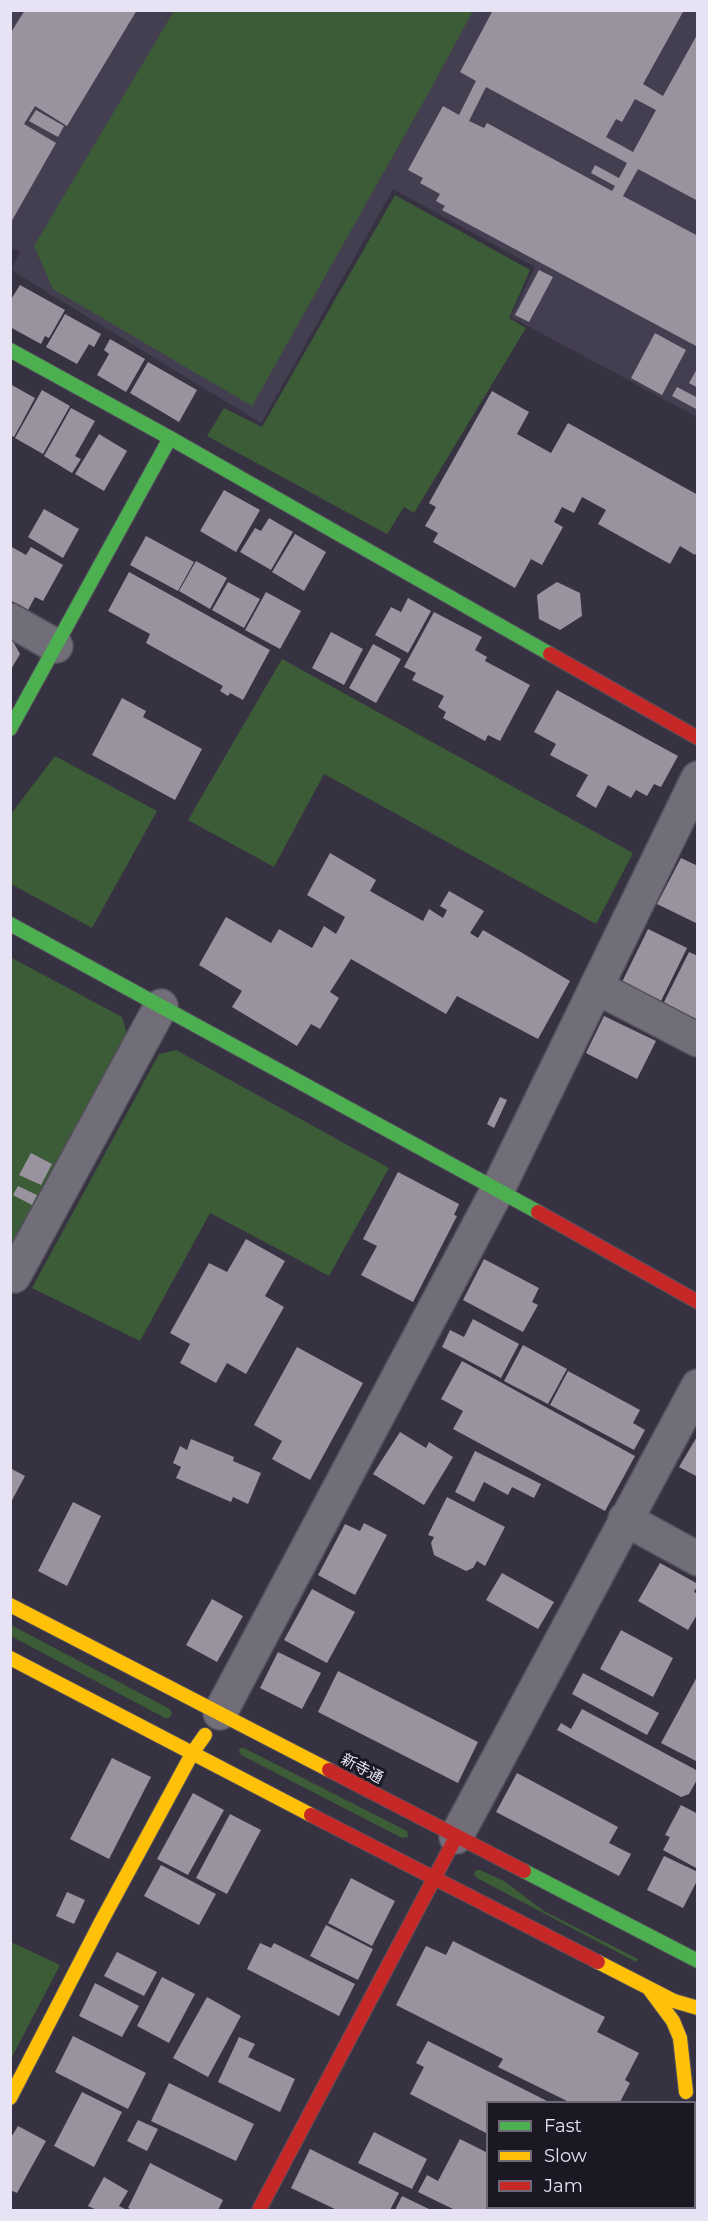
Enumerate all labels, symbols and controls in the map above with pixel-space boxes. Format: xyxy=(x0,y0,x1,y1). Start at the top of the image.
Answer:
street label: 新寺通 xyxy=(338,1750,386,1788)
legend xyxy=(486,2101,696,2209)
text: Fast xyxy=(544,2115,582,2137)
text: Slow xyxy=(544,2145,587,2167)
text: Jam xyxy=(544,2175,583,2197)

